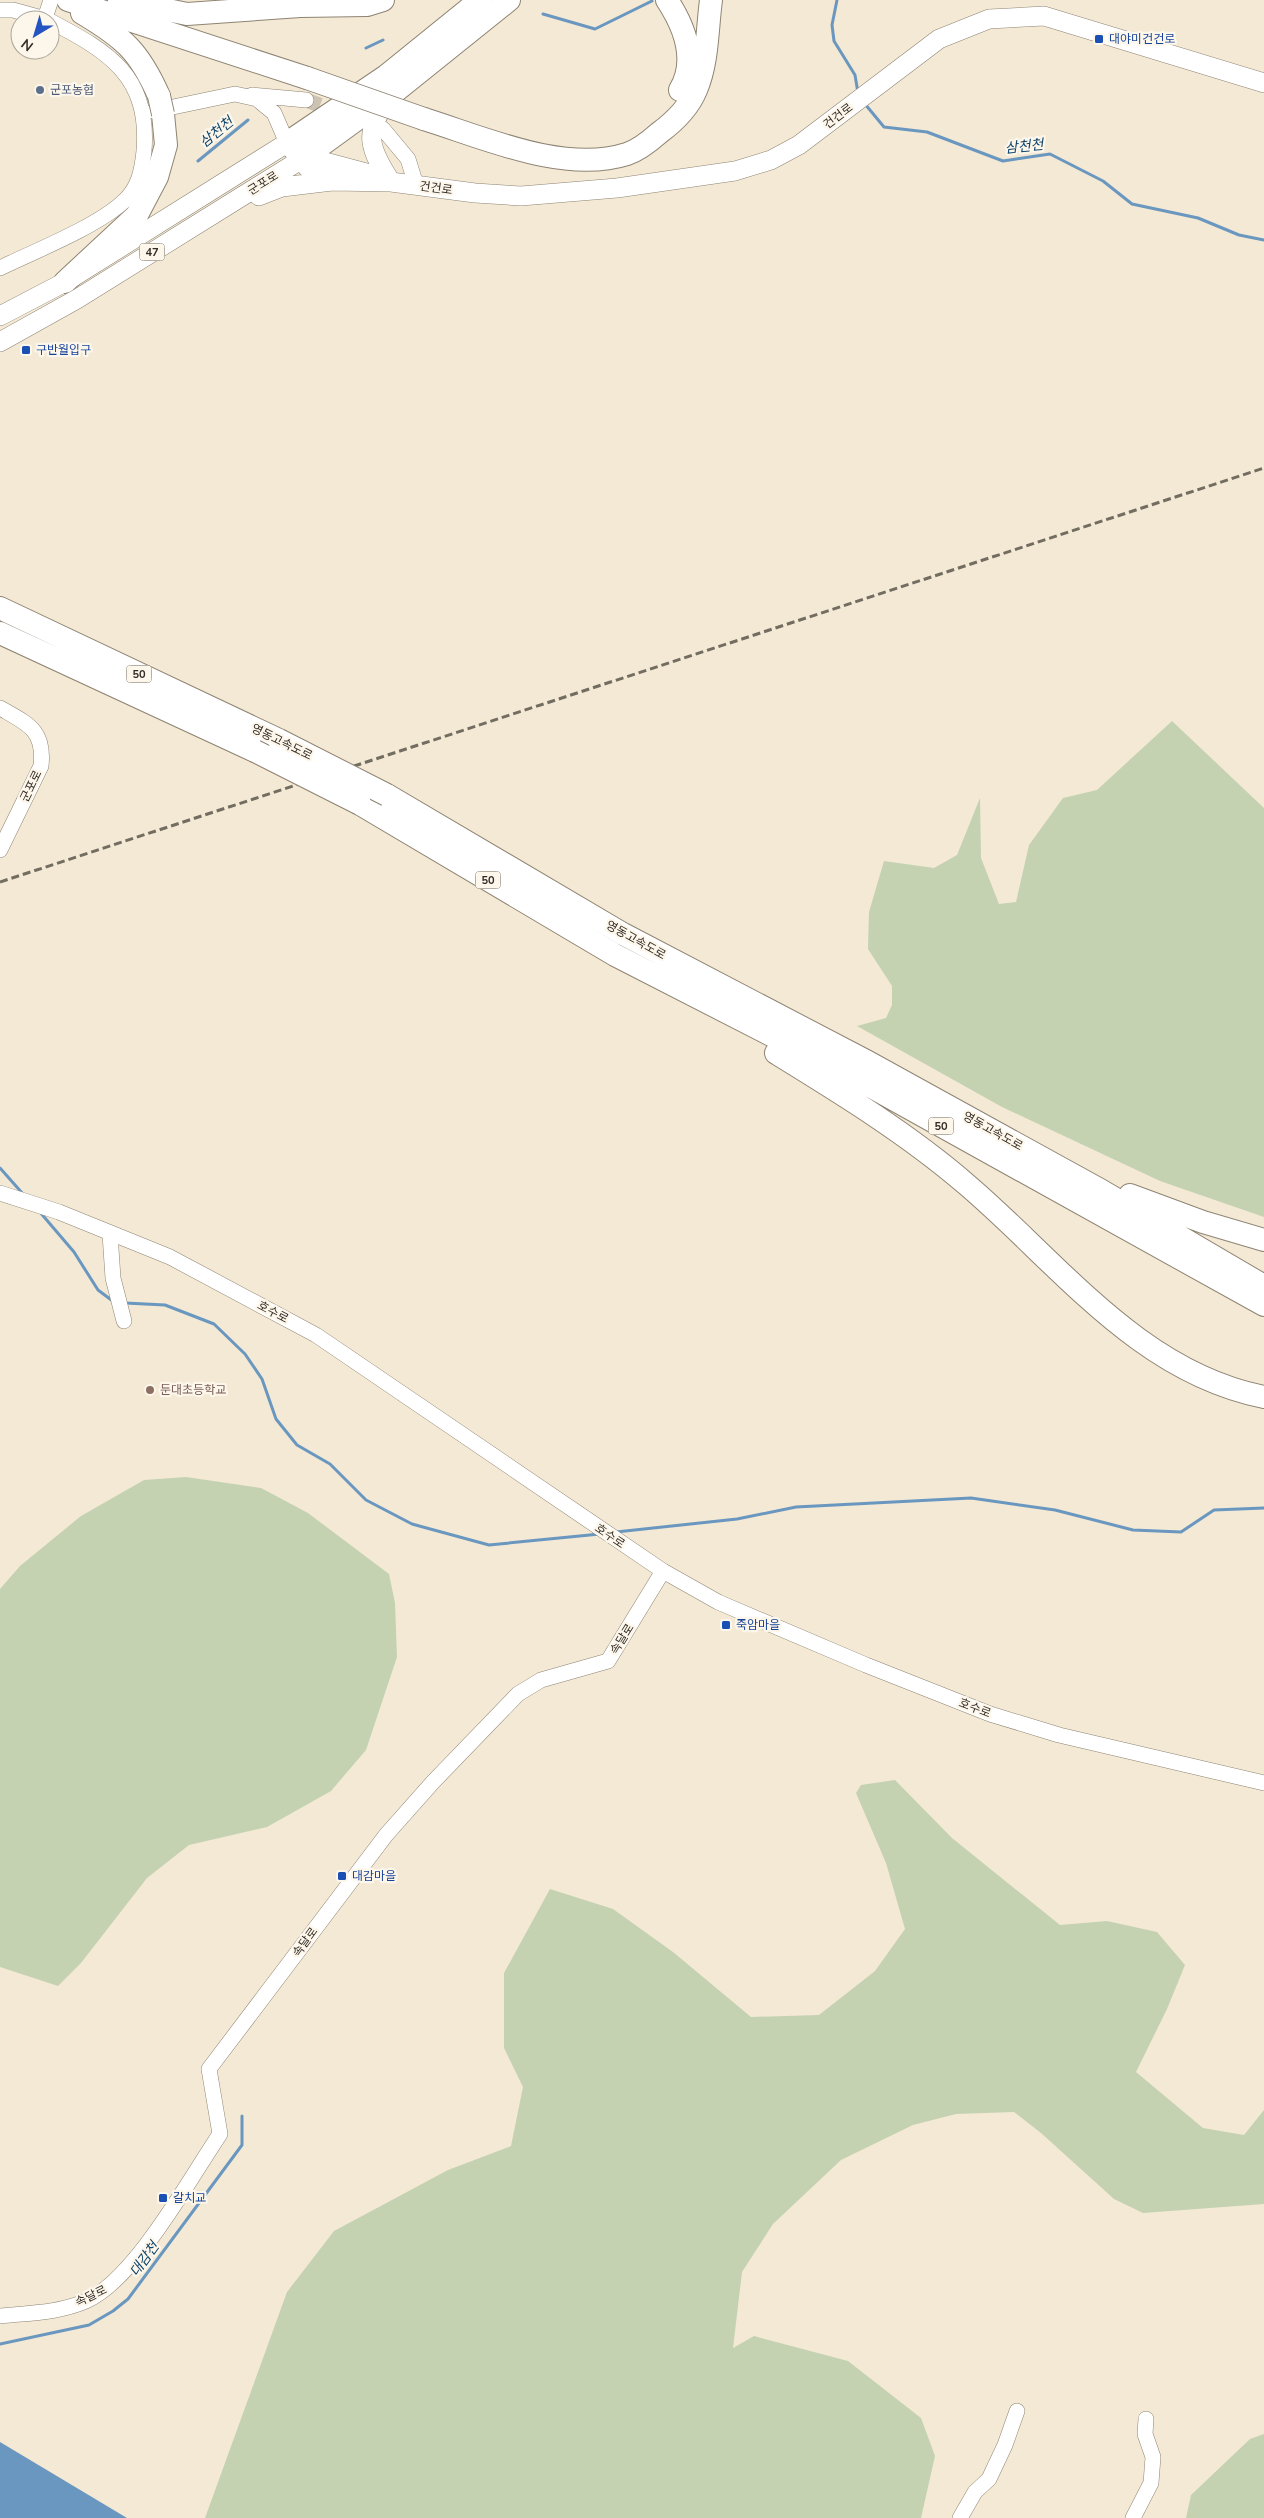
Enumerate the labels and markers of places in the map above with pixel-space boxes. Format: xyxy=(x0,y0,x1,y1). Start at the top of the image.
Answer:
place label: 대야미건건로 xyxy=(1109,31,1175,47)
marker: 대야미건건로 xyxy=(1093,33,1105,45)
place label: 군포농협 xyxy=(50,82,94,98)
marker: 군포농협 xyxy=(34,84,46,96)
place label: 구반월입구 xyxy=(36,342,91,358)
marker: 구반월입구 xyxy=(20,344,32,356)
place label: 둔대초등학교 xyxy=(160,1382,226,1398)
marker: 둔대초등학교 xyxy=(144,1384,156,1396)
place label: 죽암마을 xyxy=(736,1617,780,1633)
marker: 죽암마을 xyxy=(720,1619,732,1631)
place label: 대감마을 xyxy=(352,1868,396,1884)
marker: 대감마을 xyxy=(336,1870,348,1882)
place label: 갈치교 xyxy=(173,2190,206,2206)
marker: 갈치교 xyxy=(157,2192,169,2204)

